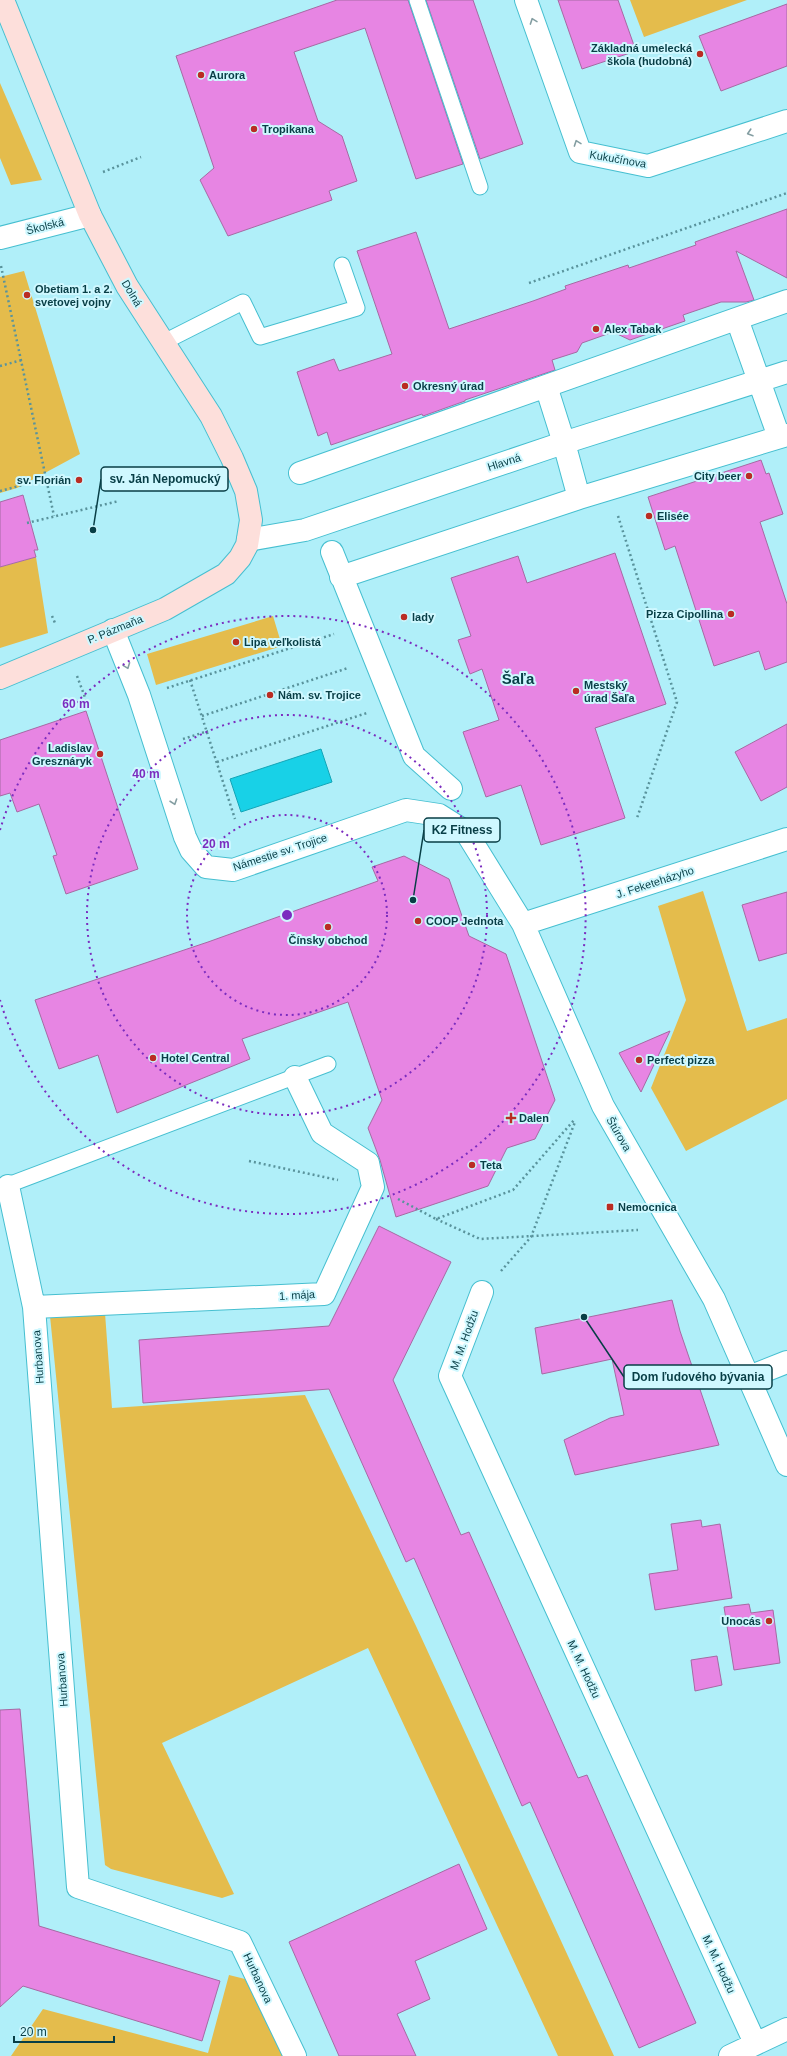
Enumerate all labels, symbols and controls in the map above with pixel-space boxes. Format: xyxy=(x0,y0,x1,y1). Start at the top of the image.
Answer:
one-way arrow xyxy=(530,17,538,24)
place label: Základná umelecká škola (hudobná) xyxy=(591,42,693,67)
marker: Základná umelecká škola (hudobná) xyxy=(695,49,705,59)
place label: Aurora xyxy=(209,69,246,81)
marker: Aurora xyxy=(196,70,206,80)
place label: Tropikana xyxy=(262,123,315,135)
marker: Tropikana xyxy=(249,124,259,134)
one-way arrow xyxy=(747,128,754,137)
one-way arrow xyxy=(573,140,582,147)
street label: Kukučínova xyxy=(589,148,648,170)
street label: Školská xyxy=(25,215,66,236)
street label: Dolná xyxy=(119,278,145,309)
place label: Obetiam 1. a 2. svetovej vojny xyxy=(35,283,113,308)
marker: Obetiam 1. a 2. svetovej vojny xyxy=(22,290,32,300)
place label: Alex Tabak xyxy=(604,323,662,335)
marker: Alex Tabak xyxy=(591,324,601,334)
place label: Okresný úrad xyxy=(413,380,484,392)
marker: Okresný úrad xyxy=(400,381,410,391)
street label: Hlavná xyxy=(486,451,523,473)
callout: sv. Ján Nepomucký xyxy=(101,467,228,491)
place label: City beer xyxy=(694,470,742,482)
marker: City beer xyxy=(744,471,754,481)
text: sv. Ján Nepomucký xyxy=(109,472,221,486)
place label: sv. Florián xyxy=(17,474,71,486)
marker: sv. Florián xyxy=(74,475,84,485)
place label: Elisée xyxy=(657,510,689,522)
marker: Elisée xyxy=(644,511,654,521)
place label: Pizza Cipollina xyxy=(646,608,724,620)
marker: Pizza Cipollina xyxy=(726,609,736,619)
place label: lady xyxy=(412,611,435,623)
street label: P. Pázmaňa xyxy=(86,612,145,646)
marker: lady xyxy=(399,612,409,622)
place label: Lipa veľkolistá xyxy=(244,636,322,648)
marker: Lipa veľkolistá xyxy=(231,637,241,647)
one-way arrow xyxy=(123,662,131,669)
district label: Šaľa xyxy=(502,670,535,687)
place label: Mestský úrad Šaľa xyxy=(584,679,636,704)
marker: Mestský úrad Šaľa xyxy=(571,686,581,696)
place label: Nám. sv. Trojice xyxy=(278,689,361,701)
marker: Nám. sv. Trojice xyxy=(265,690,275,700)
text: 60 m xyxy=(62,697,90,711)
place label: Ladislav Gresznáryk xyxy=(32,742,93,767)
marker: Ladislav Gresznáryk xyxy=(95,749,105,759)
text: 40 m xyxy=(132,767,160,781)
one-way arrow xyxy=(169,799,177,806)
callout: K2 Fitness xyxy=(424,818,500,842)
text: K2 Fitness xyxy=(432,823,493,837)
street label: Námestie sv. Trojice xyxy=(231,831,329,873)
text: 20 m xyxy=(202,837,230,851)
street label: J. Feketeházyho xyxy=(615,864,695,900)
centre of rings xyxy=(280,908,294,922)
place label: COOP Jednota xyxy=(426,915,504,927)
marker: COOP Jednota xyxy=(413,916,423,926)
marker: Čínsky obchod xyxy=(323,922,333,932)
place label: Čínsky obchod xyxy=(289,934,367,946)
place label: Hotel Central xyxy=(161,1052,229,1064)
marker: Hotel Central xyxy=(148,1053,158,1063)
place label: Perfect pizza xyxy=(647,1054,715,1066)
marker: Perfect pizza xyxy=(634,1055,644,1065)
place label: Dalen xyxy=(519,1112,549,1124)
marker: Dalen xyxy=(506,1113,516,1123)
street label: Štúrova xyxy=(604,1115,634,1154)
place label: Teta xyxy=(480,1159,503,1171)
marker: Teta xyxy=(467,1160,477,1170)
place label: Nemocnica xyxy=(618,1201,678,1213)
marker: Nemocnica xyxy=(605,1202,615,1212)
street label: 1. mája xyxy=(279,1288,316,1302)
street label: M. M. Hodžu xyxy=(448,1309,480,1371)
street label: Hurbanova xyxy=(30,1329,46,1384)
callout: Dom ľudového bývania xyxy=(624,1365,772,1389)
text: Dom ľudového bývania xyxy=(632,1370,765,1384)
place label: Unocás xyxy=(721,1615,761,1627)
marker: Unocás xyxy=(764,1616,774,1626)
street label: M. M. Hodžu xyxy=(565,1638,603,1700)
street label: Hurbanova xyxy=(54,1652,70,1707)
street label: M. M. Hodžu xyxy=(700,1933,738,1995)
street label: Hurbanova xyxy=(241,1951,275,2006)
scale bar xyxy=(14,2018,114,2044)
text: 20 m xyxy=(20,2025,47,2039)

